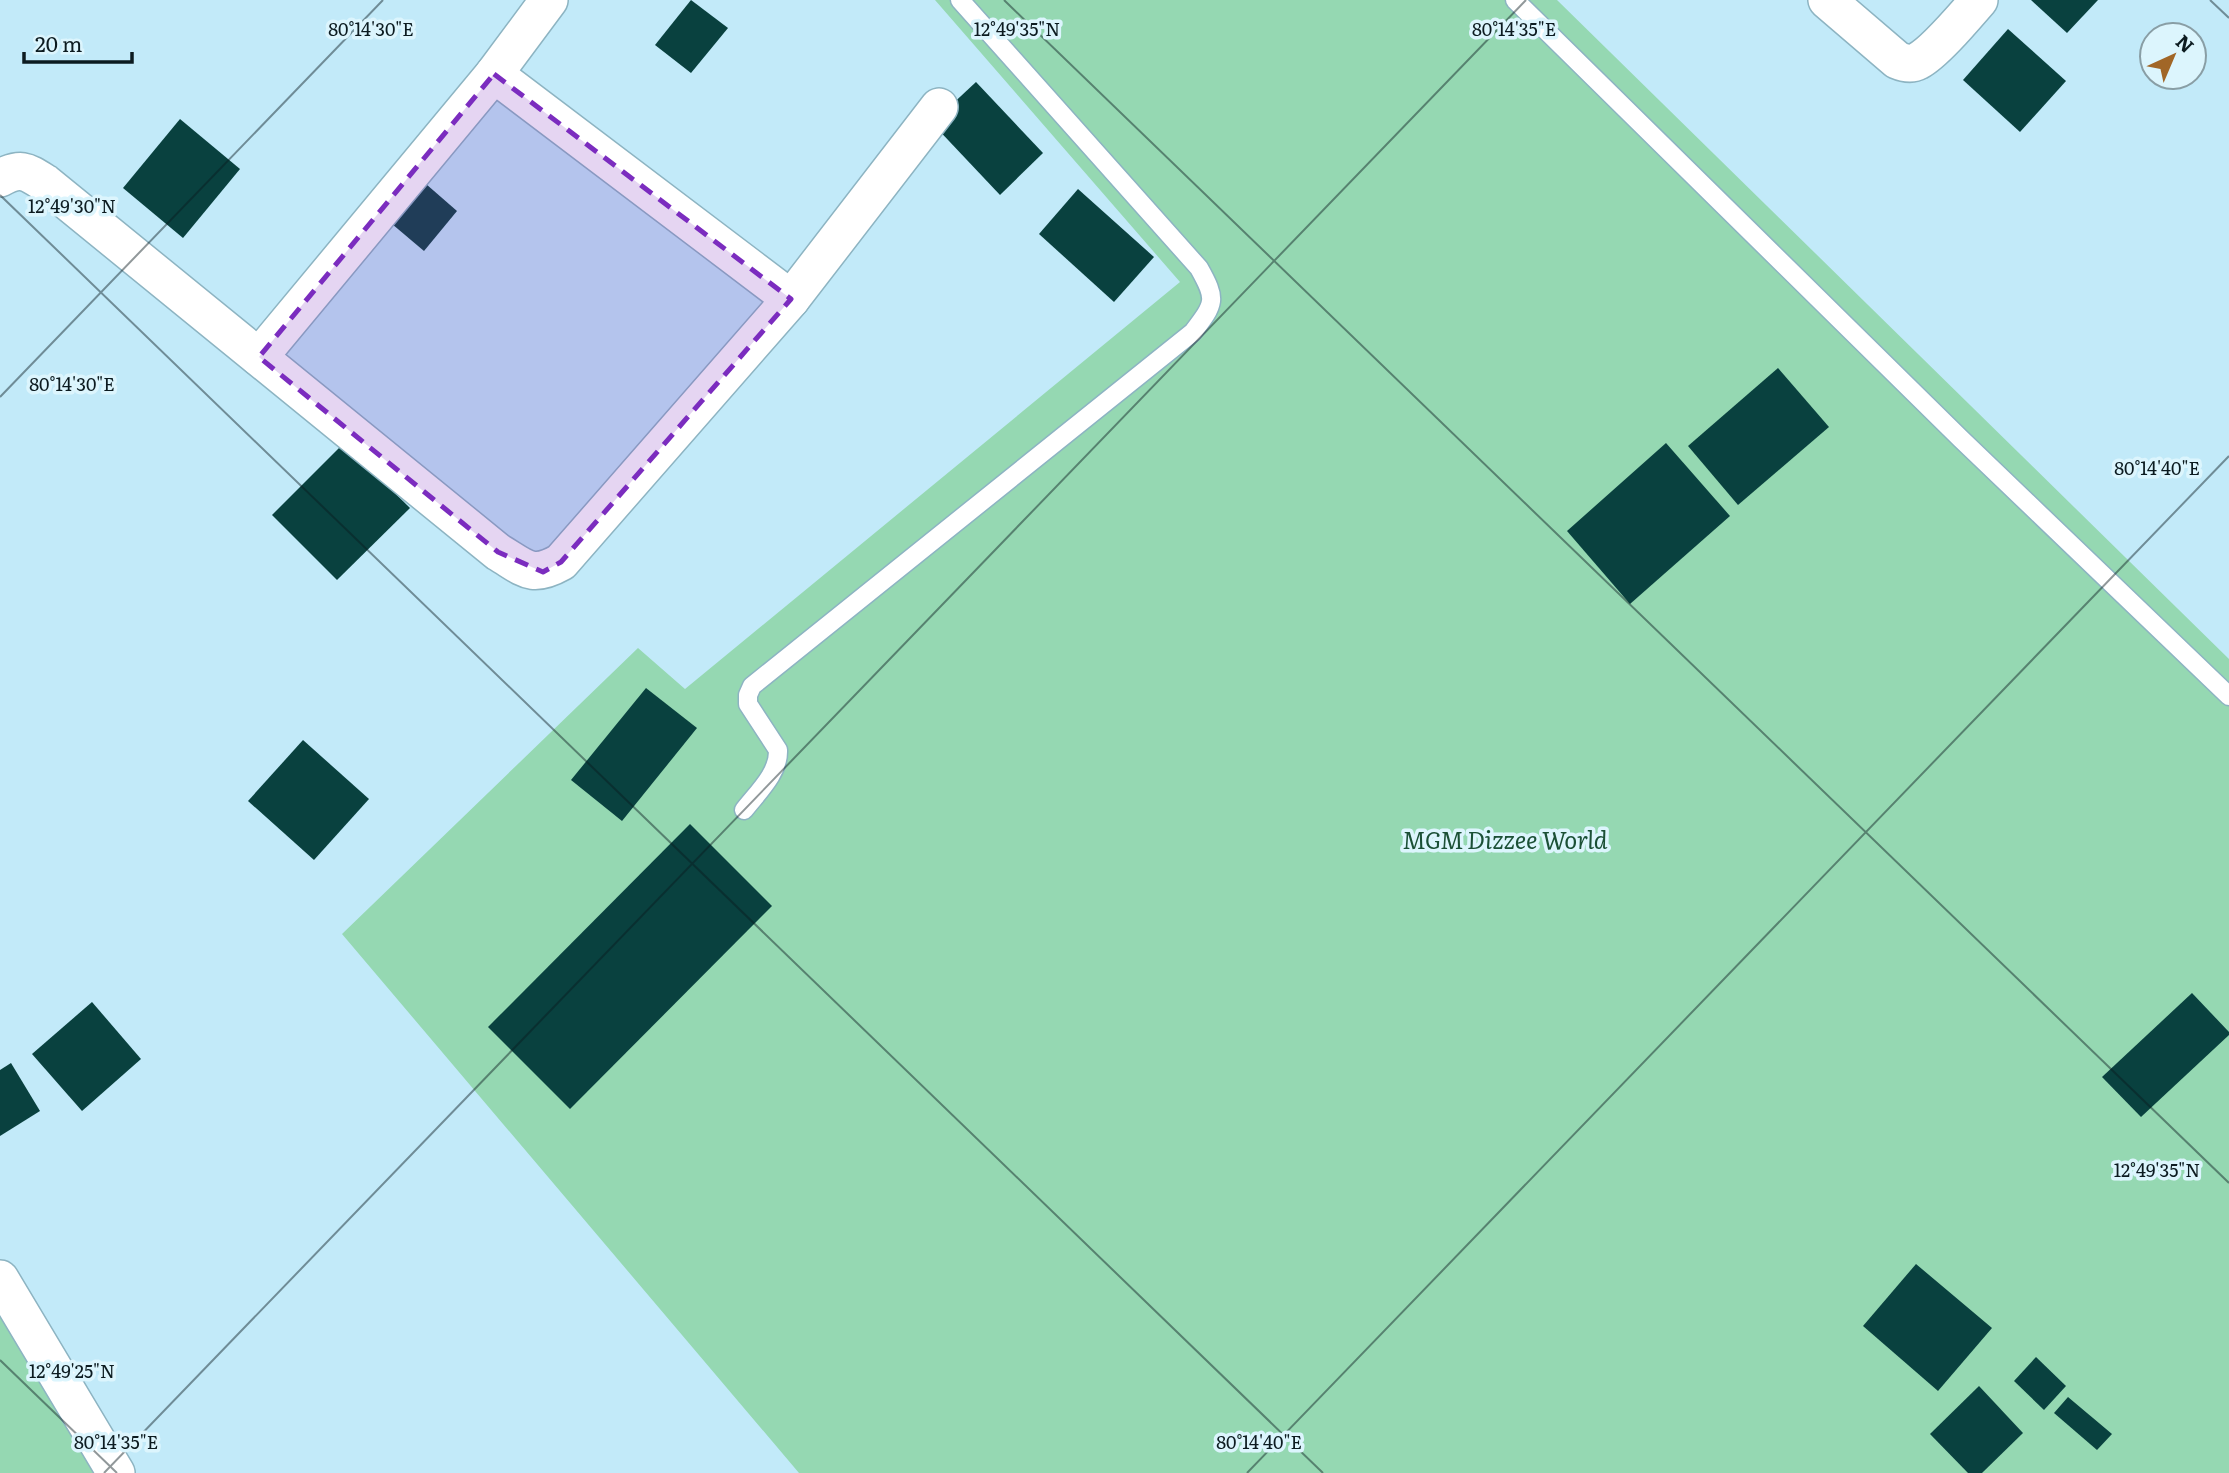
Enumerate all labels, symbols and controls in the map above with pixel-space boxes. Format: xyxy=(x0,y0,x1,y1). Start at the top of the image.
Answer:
text: 80°14'30"E xyxy=(328,15,414,42)
text: 12°49'35"N xyxy=(974,15,1060,42)
text: 80°14'35"E xyxy=(1472,15,1556,42)
scale bar xyxy=(24,21,133,65)
north arrow xyxy=(2138,21,2208,91)
text: 20 m xyxy=(35,27,82,58)
text: N xyxy=(2170,27,2201,59)
text: 12°49'30"N xyxy=(28,192,116,219)
text: 80°14'30"E xyxy=(29,370,115,397)
text: 80°14'40"E xyxy=(2114,454,2200,481)
park label: MGM Dizzee World xyxy=(1402,821,1608,856)
text: 12°49'35"N xyxy=(2114,1156,2200,1183)
text: 12°49'25"N xyxy=(29,1357,115,1384)
text: 80°14'35"E xyxy=(74,1428,158,1455)
text: 80°14'40"E xyxy=(1216,1428,1302,1455)

